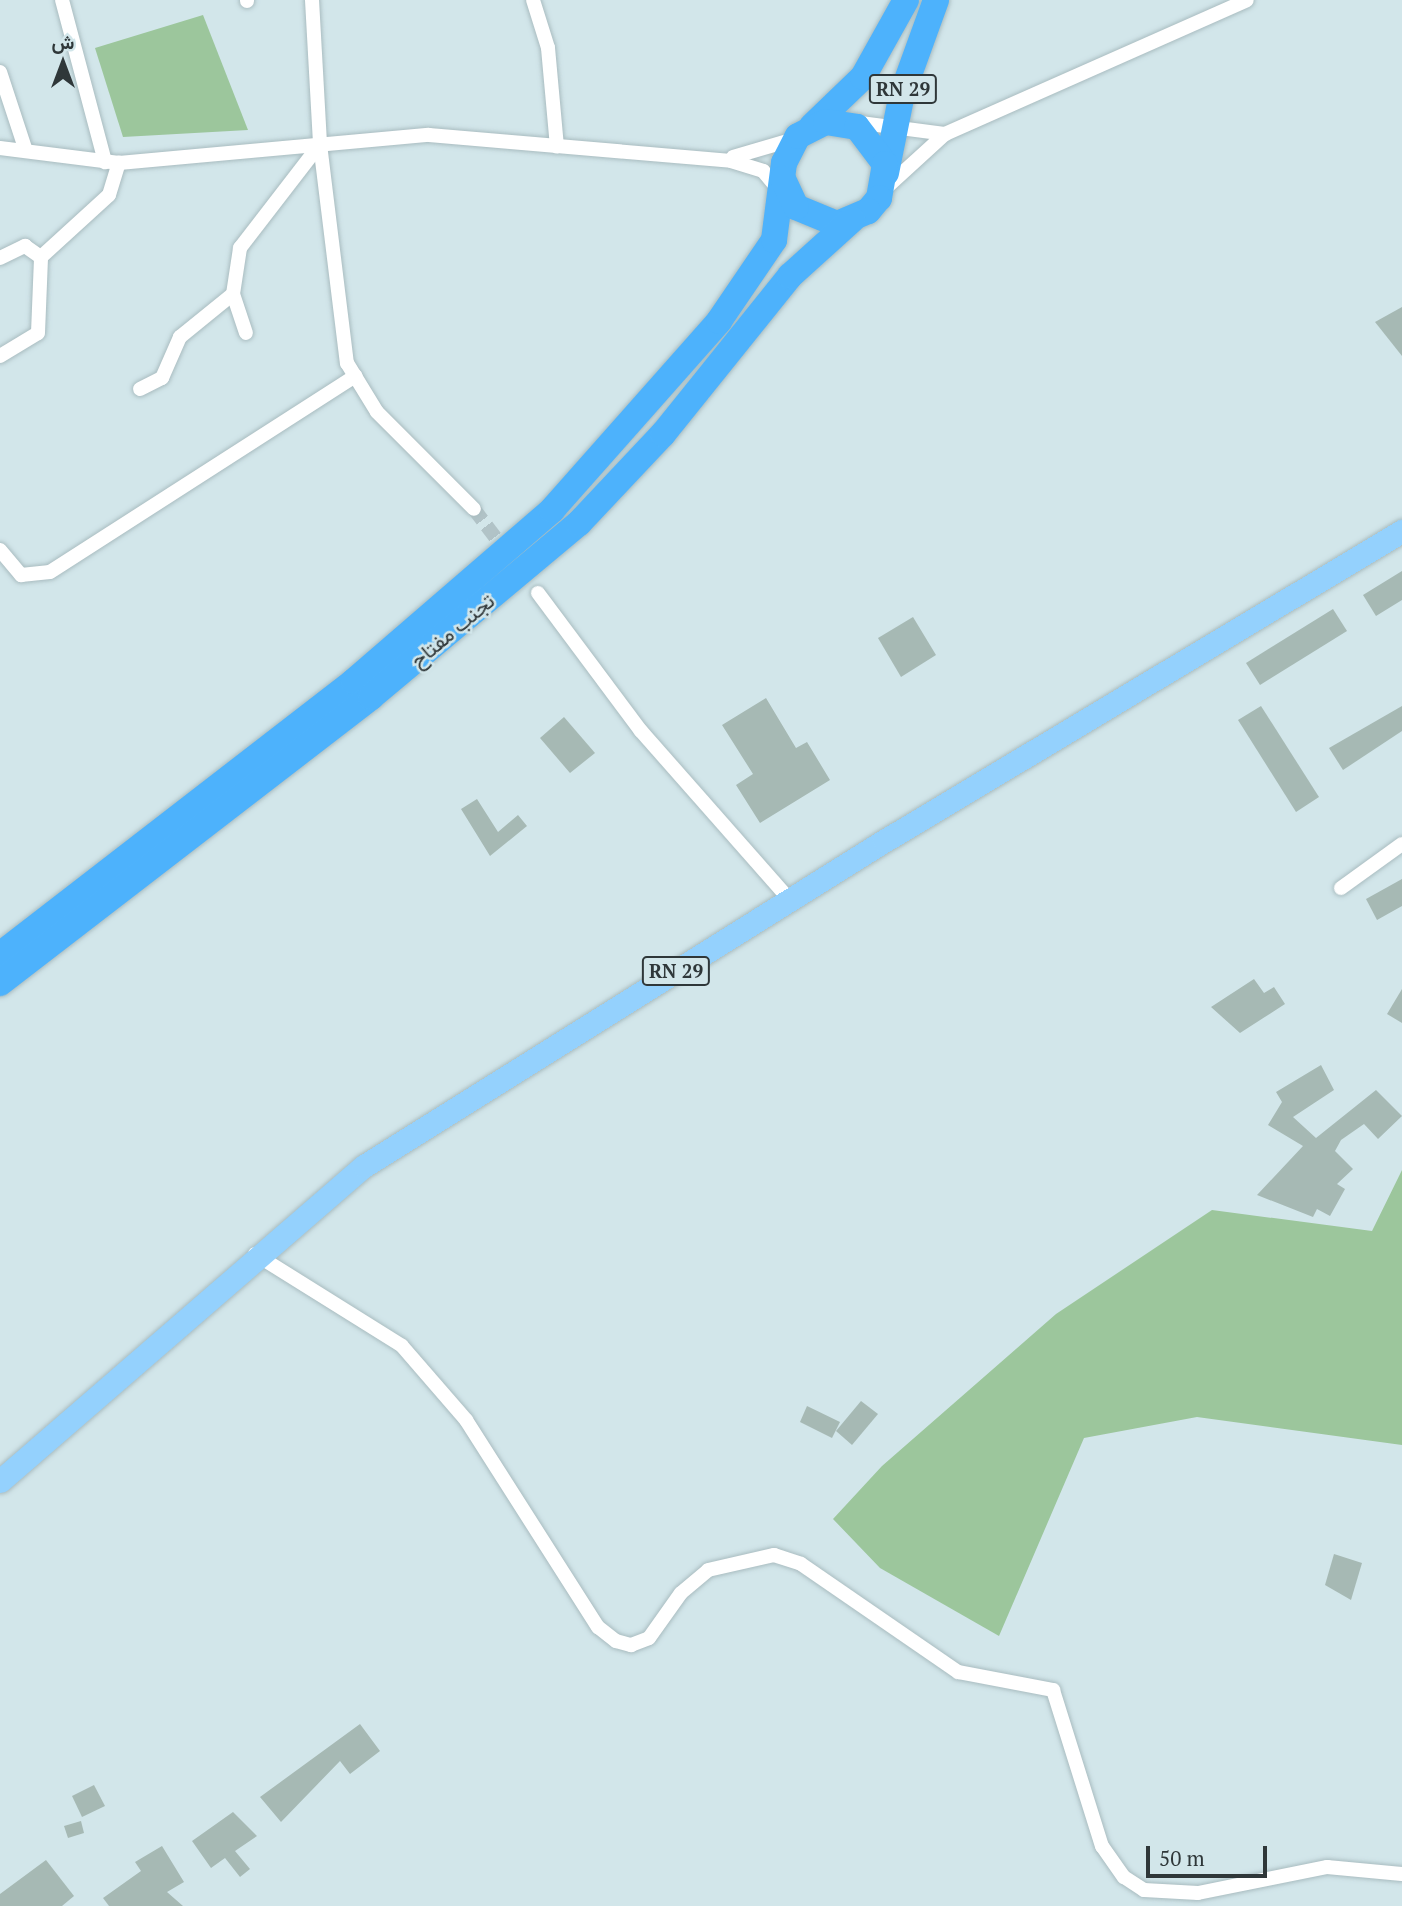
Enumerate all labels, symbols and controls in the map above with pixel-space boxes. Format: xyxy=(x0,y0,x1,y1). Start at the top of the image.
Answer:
north arrow xyxy=(28,28,98,98)
text: ش xyxy=(52,29,74,54)
road number: RN 29 xyxy=(868,74,938,104)
street label: تجنب مفتاح xyxy=(405,588,499,672)
road number: RN 29 xyxy=(641,956,711,987)
scale bar xyxy=(1150,1832,1271,1876)
text: 50 m xyxy=(1159,1844,1205,1872)

